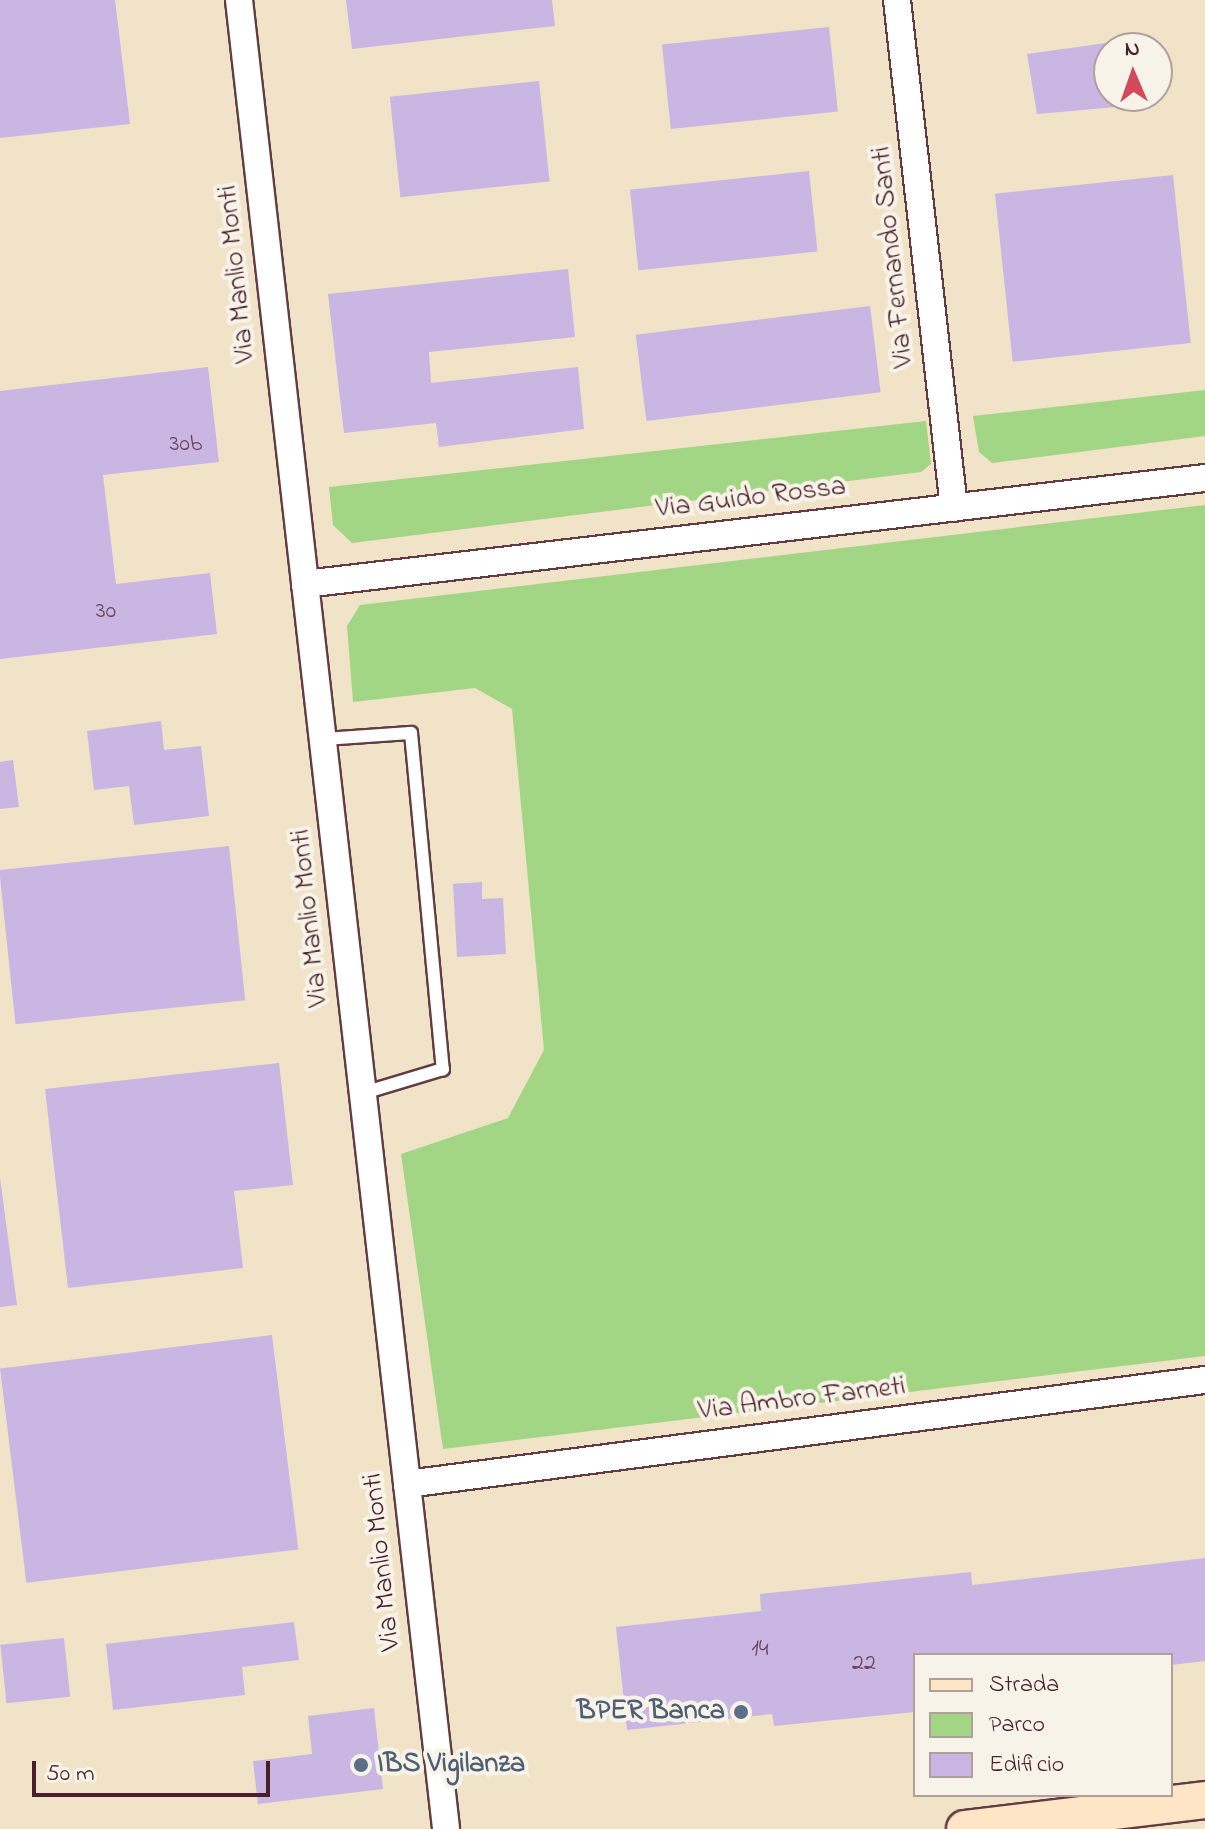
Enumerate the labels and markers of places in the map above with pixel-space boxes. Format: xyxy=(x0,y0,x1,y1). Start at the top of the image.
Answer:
place label: BPER Banca xyxy=(577,1695,725,1729)
marker: BPER Banca xyxy=(732,1703,750,1721)
place label: IBS Vigilanza xyxy=(377,1748,525,1782)
marker: IBS Vigilanza xyxy=(352,1756,370,1774)

